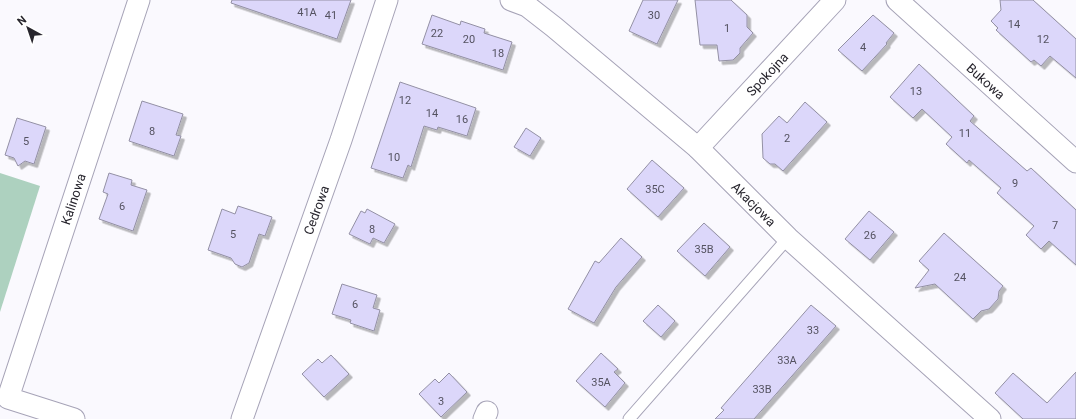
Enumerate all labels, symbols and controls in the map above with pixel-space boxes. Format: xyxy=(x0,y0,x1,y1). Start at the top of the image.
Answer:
house number: 41A xyxy=(297,6,318,19)
north arrow xyxy=(8,8,48,48)
house number: 41 xyxy=(325,9,337,22)
house number: 30 xyxy=(648,9,660,22)
text: N xyxy=(15,13,29,28)
house number: 14 xyxy=(1008,18,1020,31)
house number: 1 xyxy=(724,22,730,35)
house number: 22 xyxy=(431,27,443,40)
house number: 20 xyxy=(463,33,475,46)
house number: 12 xyxy=(1037,33,1049,46)
house number: 4 xyxy=(860,41,866,54)
house number: 18 xyxy=(492,47,504,60)
street label: Spokojna xyxy=(744,50,791,99)
street label: Bukowa xyxy=(964,60,1008,102)
house number: 13 xyxy=(910,85,922,98)
house number: 12 xyxy=(399,94,411,107)
house number: 14 xyxy=(426,107,438,120)
house number: 16 xyxy=(456,113,468,126)
house number: 8 xyxy=(149,125,155,138)
house number: 11 xyxy=(959,127,971,140)
house number: 2 xyxy=(784,132,790,145)
house number: 5 xyxy=(23,135,29,148)
house number: 10 xyxy=(388,151,400,164)
street label: Kalinowa xyxy=(58,172,89,227)
house number: 9 xyxy=(1012,177,1018,190)
street label: Akacjowa xyxy=(728,179,779,230)
house number: 35C xyxy=(645,183,665,196)
street label: Cedrowa xyxy=(301,184,332,237)
house number: 6 xyxy=(119,200,125,213)
house number: 7 xyxy=(1052,219,1058,232)
house number: 8 xyxy=(369,223,375,236)
house number: 5 xyxy=(230,228,236,241)
house number: 26 xyxy=(864,229,876,242)
house number: 35B xyxy=(694,243,714,256)
house number: 24 xyxy=(954,271,966,284)
house number: 6 xyxy=(352,298,358,311)
house number: 33 xyxy=(807,324,819,337)
house number: 33A xyxy=(777,354,798,367)
house number: 35A xyxy=(591,376,612,389)
house number: 33B xyxy=(752,383,772,396)
house number: 3 xyxy=(438,395,444,408)

